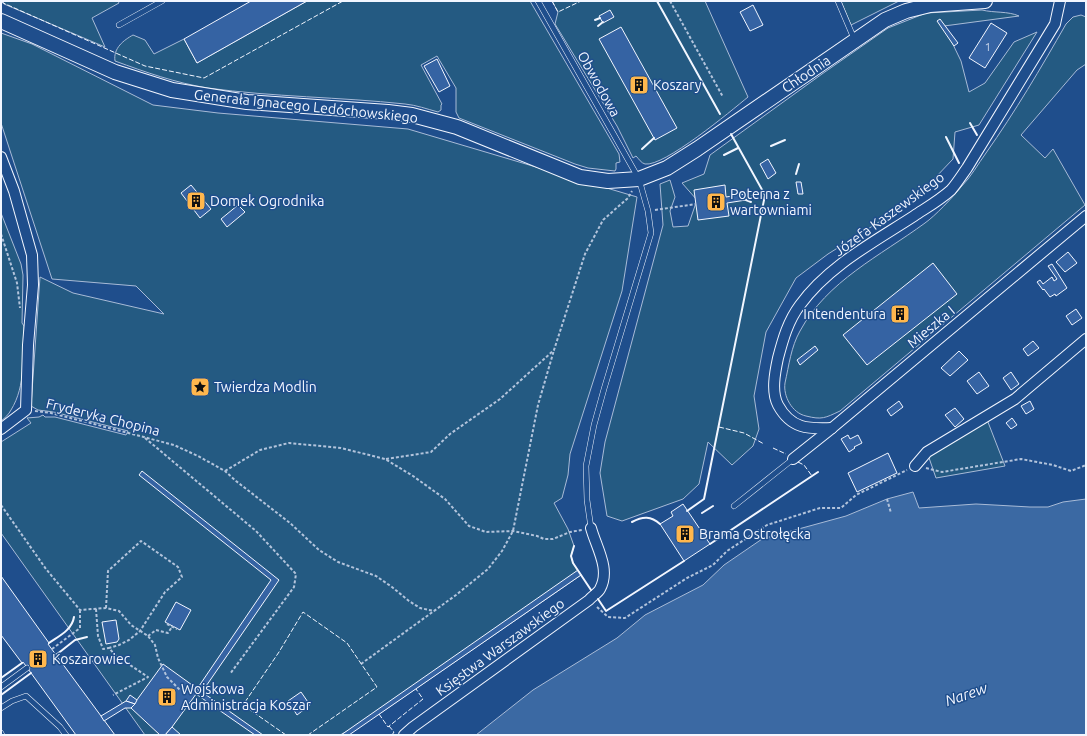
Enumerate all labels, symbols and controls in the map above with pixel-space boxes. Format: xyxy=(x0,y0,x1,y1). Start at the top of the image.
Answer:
house number: 1 xyxy=(985,40,991,53)
street label: Obwodowa xyxy=(574,48,624,120)
street label: Chłodnia xyxy=(779,52,833,96)
building icon: Koszary xyxy=(628,74,650,96)
place label: Koszary xyxy=(653,77,702,93)
street label: Generała Ignacego Ledóchowskiego xyxy=(193,86,419,126)
street label: Józefa Kaszewskiego xyxy=(831,169,947,259)
place label: Poterna z wartowniami xyxy=(730,186,812,218)
building icon: Domek Ogrodnika xyxy=(185,190,207,212)
building icon: Poterna z wartowniami xyxy=(705,191,727,213)
place label: Domek Ogrodnika xyxy=(210,193,324,209)
building icon: Intendentura xyxy=(889,303,911,325)
street label: Mieszka I xyxy=(904,303,958,351)
place label: Intendentura xyxy=(803,306,886,322)
place icon: Twierdza Modlin xyxy=(189,376,211,398)
place label: Twierdza Modlin xyxy=(214,379,317,395)
street label: Fryderyka Chopina xyxy=(44,395,162,439)
building icon: Brama Ostrołęcka xyxy=(674,523,696,545)
place label: Brama Ostrołęcka xyxy=(699,526,811,542)
street label: Księstwa Warszawskiego xyxy=(433,595,567,699)
building icon: Koszarowiec xyxy=(27,648,49,670)
place label: Koszarowiec xyxy=(52,651,131,667)
water label: Narew xyxy=(943,678,991,709)
place label: Wojskowa Administracja Koszar xyxy=(181,681,312,713)
building icon: Wojskowa Administracja Koszar xyxy=(156,686,178,708)

